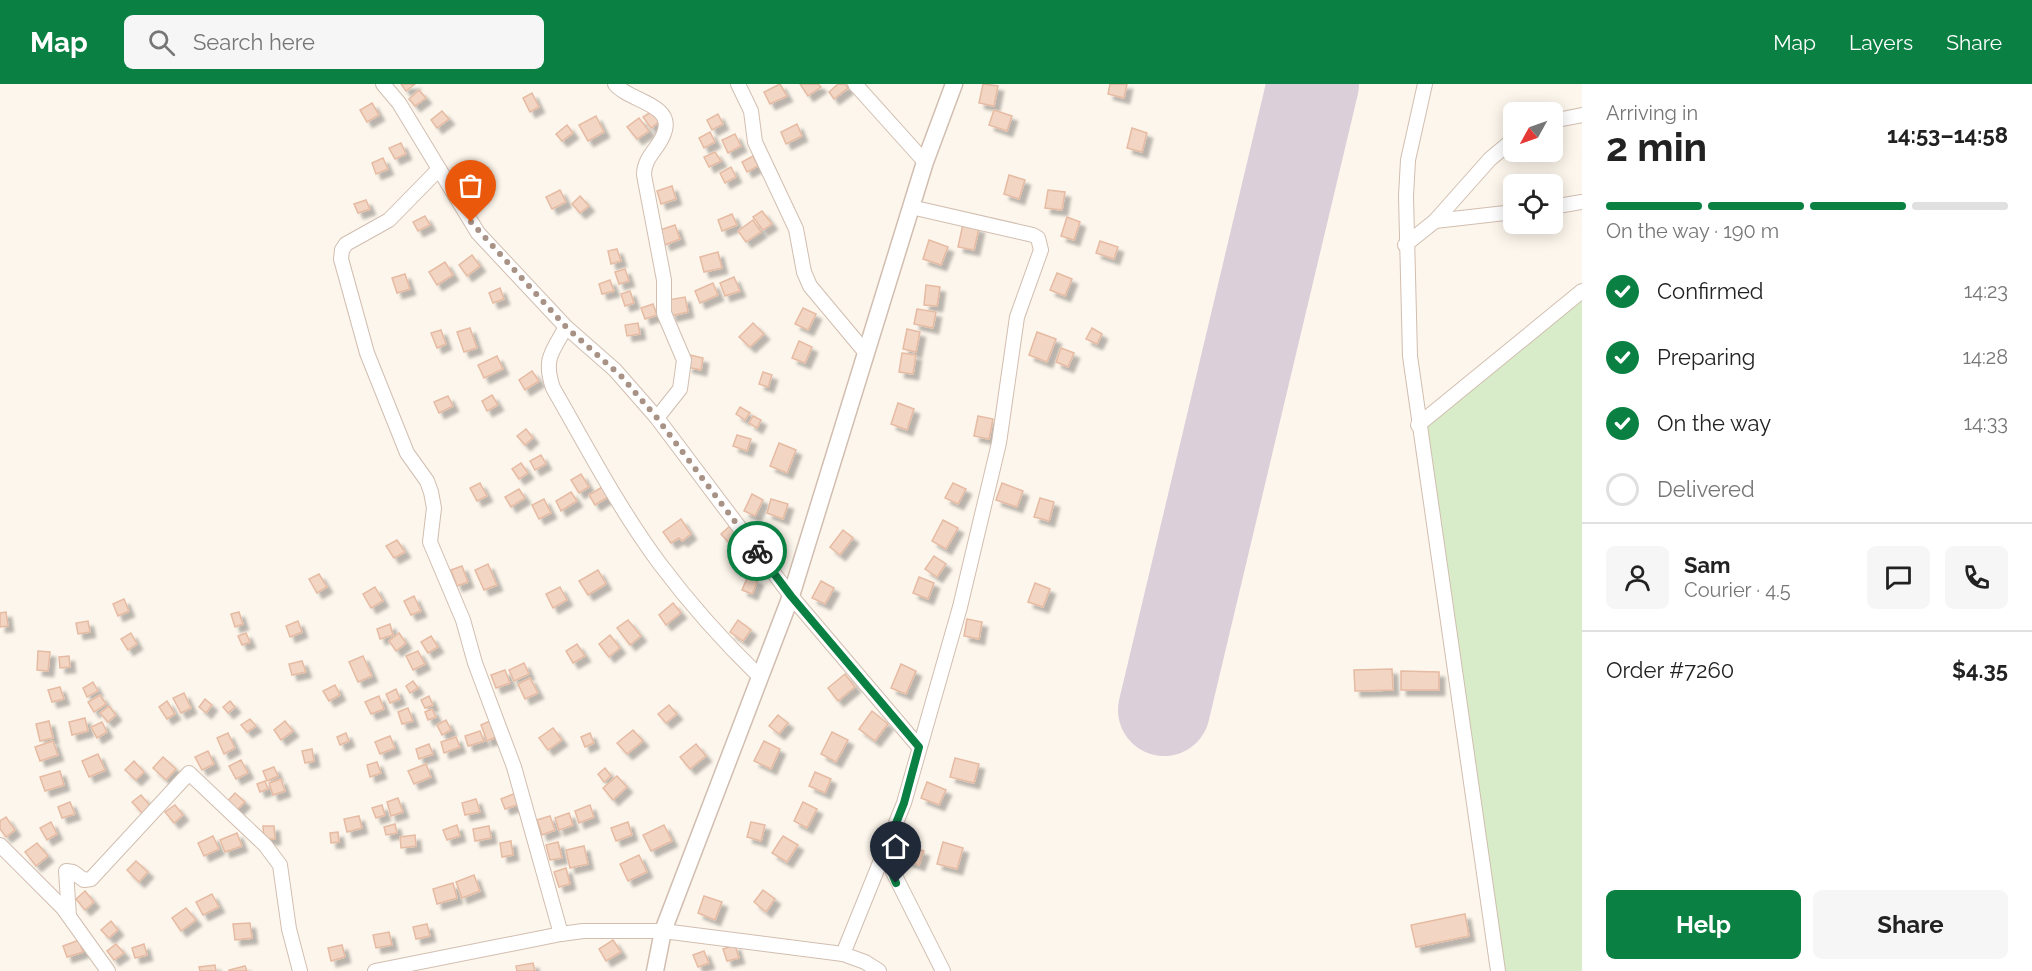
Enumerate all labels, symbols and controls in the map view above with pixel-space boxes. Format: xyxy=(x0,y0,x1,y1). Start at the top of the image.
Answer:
search box xyxy=(124,15,544,69)
text: Map xyxy=(30,26,88,59)
icon: search xyxy=(145,26,178,59)
text: Search here xyxy=(193,29,315,55)
text: Map xyxy=(1773,30,1816,55)
text: Layers xyxy=(1849,30,1913,55)
text: Share xyxy=(1946,30,2002,55)
text: Arriving in xyxy=(1606,101,1698,125)
north arrow xyxy=(1503,102,1563,162)
map controls xyxy=(1503,102,1563,234)
text: 14:53–14:58 xyxy=(1887,122,2008,148)
text: 2 min xyxy=(1606,124,1707,170)
pin xyxy=(445,160,496,222)
icon: bag xyxy=(454,169,487,202)
button: locate xyxy=(1503,174,1563,234)
text: On the way · 190 m xyxy=(1606,219,1779,243)
icon: check xyxy=(1606,275,1639,308)
text: Confirmed xyxy=(1657,278,1764,304)
text: 14:23 xyxy=(1964,279,2008,303)
icon: check xyxy=(1606,341,1639,374)
text: Preparing xyxy=(1657,344,1755,370)
text: 14:28 xyxy=(1962,345,2008,369)
icon: check xyxy=(1606,407,1639,440)
text: On the way xyxy=(1657,410,1771,436)
text: 14:33 xyxy=(1963,411,2008,435)
text: Delivered xyxy=(1657,476,1755,502)
courier xyxy=(727,521,787,581)
icon: bike xyxy=(741,535,774,568)
button: person xyxy=(1606,546,1669,609)
button: chat xyxy=(1867,546,1930,609)
button: phone xyxy=(1945,546,2008,609)
text: Sam xyxy=(1684,552,1731,578)
text: Courier · 4.5 xyxy=(1684,578,1791,602)
text: Order #7260 xyxy=(1606,657,1734,683)
text: $4.35 xyxy=(1952,657,2008,683)
pin xyxy=(870,821,921,883)
icon: home xyxy=(879,830,912,863)
button: Help xyxy=(1606,890,1801,959)
button: Share xyxy=(1813,890,2008,959)

